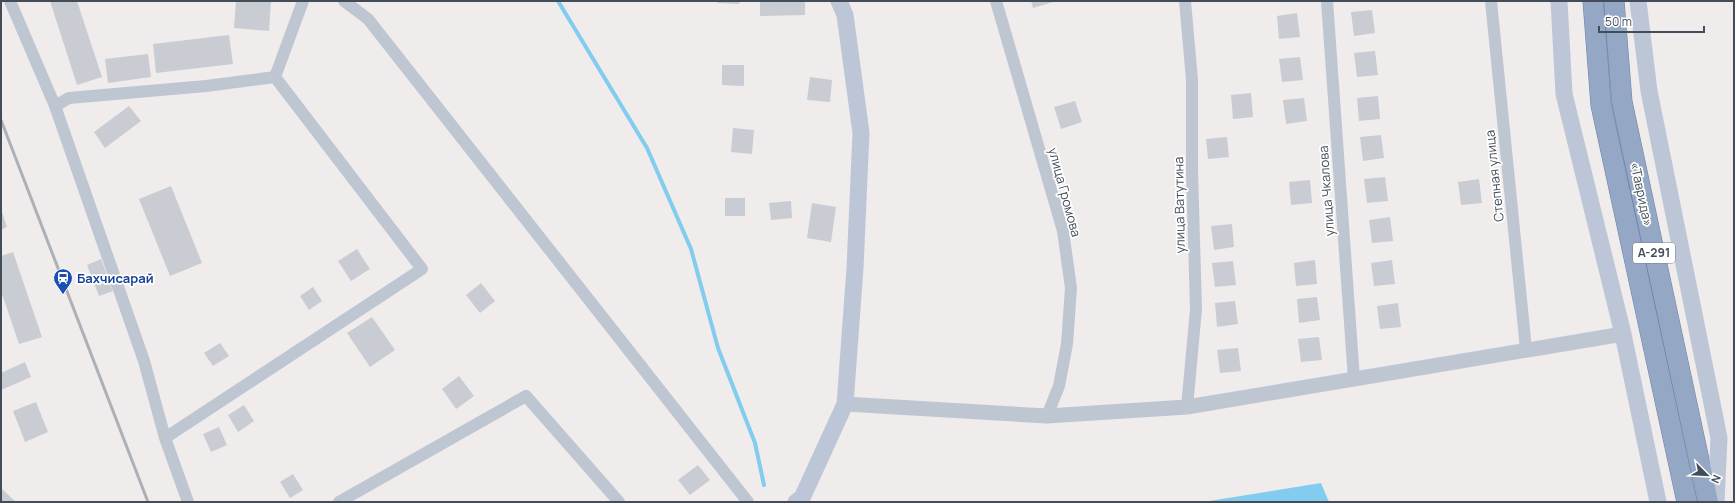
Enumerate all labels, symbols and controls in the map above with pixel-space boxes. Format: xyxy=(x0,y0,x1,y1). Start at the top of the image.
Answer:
scale bar xyxy=(1599,8,1704,34)
text: 50 m xyxy=(1605,13,1632,30)
street label: Степная улица xyxy=(1480,129,1508,223)
street label: улица Громова xyxy=(1044,145,1086,239)
street label: улица Чкалова xyxy=(1314,145,1338,237)
street label: улица Ватутина xyxy=(1169,156,1189,254)
street label: «Таврида» xyxy=(1626,160,1658,228)
road number: А-291 xyxy=(1633,243,1675,263)
station icon: Бахчисарай xyxy=(52,267,74,295)
place label: Бахчисарай xyxy=(77,269,154,287)
north arrow xyxy=(1687,455,1727,495)
text: N xyxy=(1708,473,1725,486)

